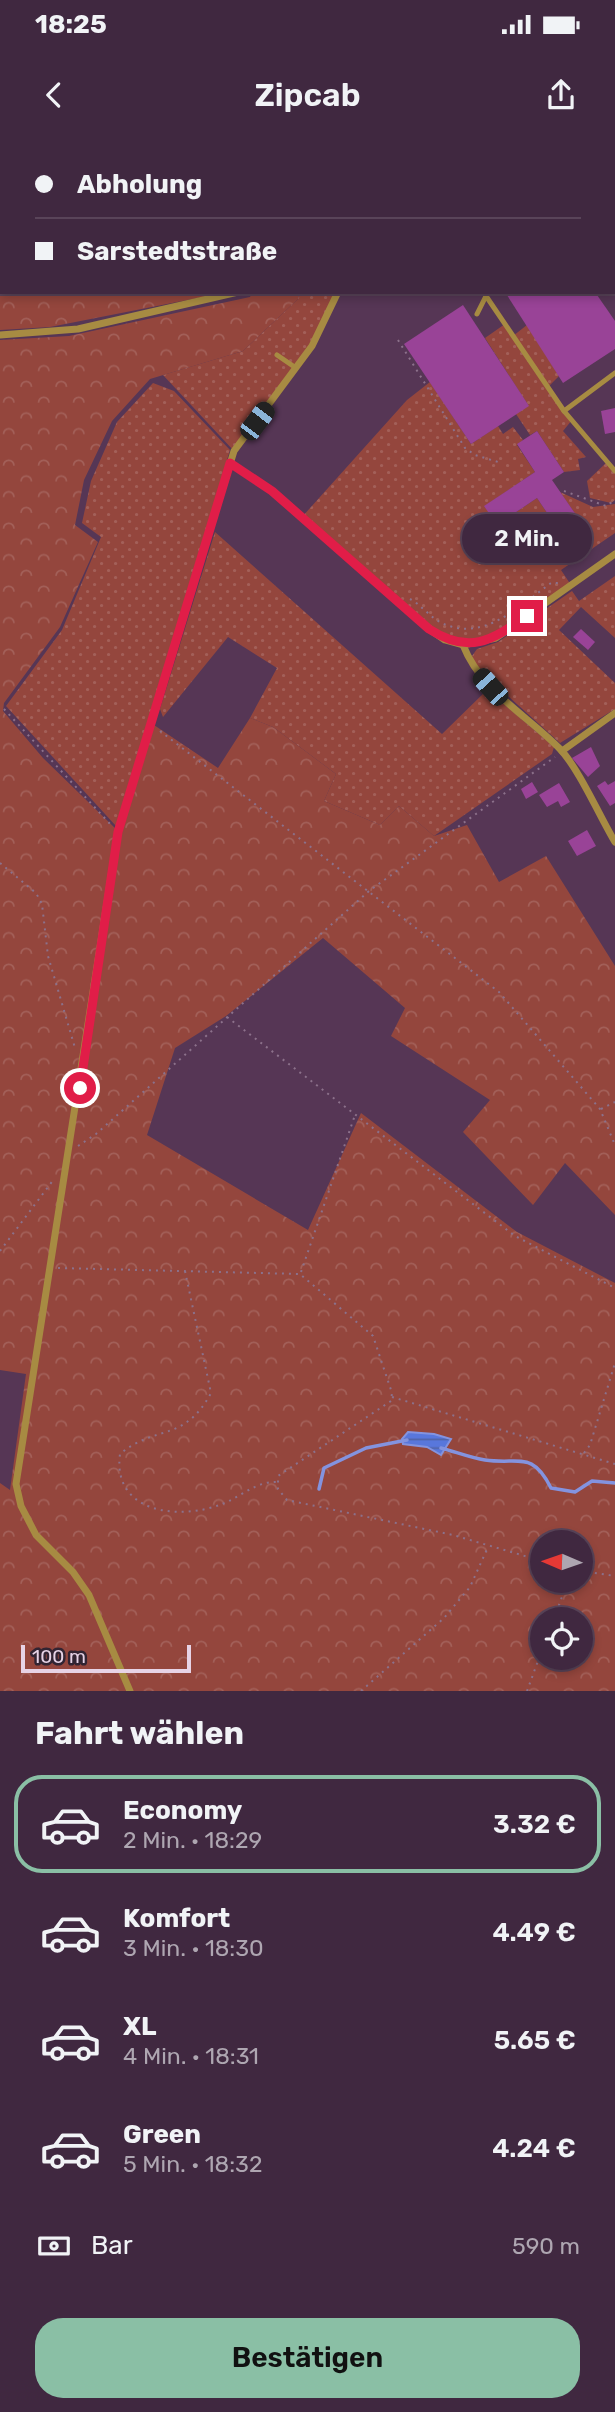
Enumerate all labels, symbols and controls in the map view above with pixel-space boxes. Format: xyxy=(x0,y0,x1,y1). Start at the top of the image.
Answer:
text: 18:25 xyxy=(35,9,107,40)
icon: back xyxy=(35,76,73,114)
text: Zipcab xyxy=(254,76,361,114)
icon: share xyxy=(542,76,580,114)
text: Abholung xyxy=(77,169,202,200)
text: Sarstedtstraße xyxy=(77,236,277,267)
car xyxy=(236,398,279,444)
callout: 2 Min. xyxy=(462,514,592,564)
text: 2 Min. xyxy=(494,524,560,552)
route end xyxy=(511,600,543,632)
car xyxy=(469,664,512,710)
route start xyxy=(64,1072,96,1104)
north arrow xyxy=(530,1530,593,1592)
map controls xyxy=(530,1530,593,1670)
button: locate xyxy=(530,1607,593,1670)
scale bar xyxy=(21,1642,191,1674)
text: 100 m xyxy=(32,1645,86,1668)
text: Fahrt wählen xyxy=(35,1714,244,1752)
icon: car xyxy=(39,1793,102,1856)
text: Economy xyxy=(123,1795,242,1826)
text: 3.32 € xyxy=(493,1809,576,1840)
text: 2 Min. · 18:29 xyxy=(123,1826,262,1854)
icon: car xyxy=(39,1901,102,1964)
text: Komfort xyxy=(123,1903,230,1934)
text: 4.49 € xyxy=(493,1917,576,1948)
text: 3 Min. · 18:30 xyxy=(123,1934,264,1962)
icon: car xyxy=(39,2009,102,2072)
text: XL xyxy=(123,2011,156,2042)
text: 5.65 € xyxy=(494,2025,576,2056)
text: 4 Min. · 18:31 xyxy=(123,2042,259,2070)
icon: car xyxy=(39,2117,102,2180)
text: Green xyxy=(123,2119,201,2150)
text: 4.24 € xyxy=(492,2133,576,2164)
text: 5 Min. · 18:32 xyxy=(123,2150,262,2178)
icon: cash xyxy=(35,2227,73,2265)
text: Bar xyxy=(91,2230,133,2261)
text: 590 m xyxy=(512,2232,580,2260)
button: Bestätigen xyxy=(35,2318,580,2398)

